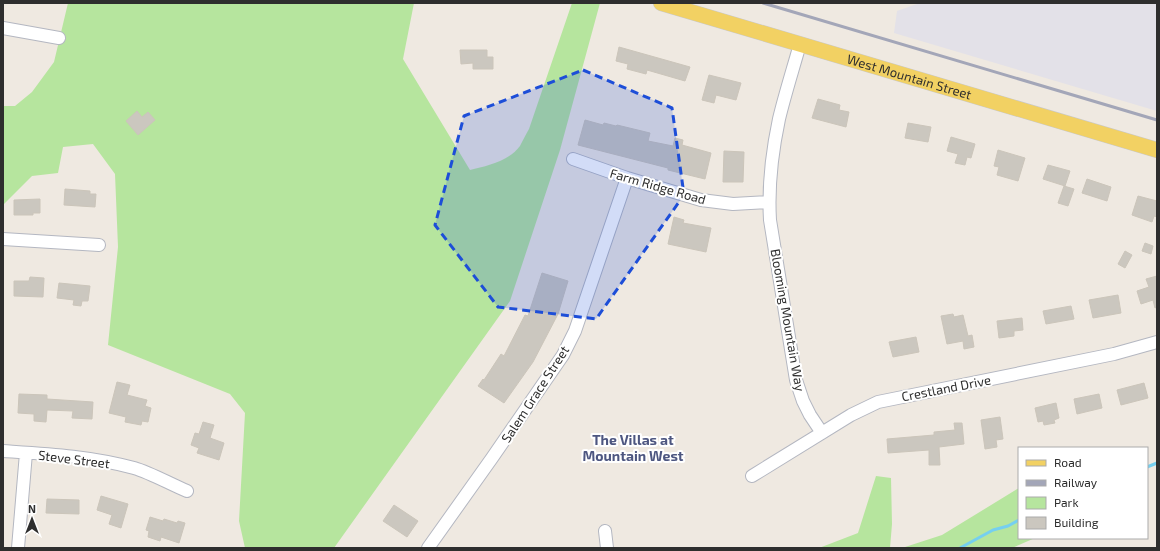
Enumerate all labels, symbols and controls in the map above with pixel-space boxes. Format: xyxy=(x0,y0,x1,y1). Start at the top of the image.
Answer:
street label: West Mountain Street xyxy=(845,51,974,103)
street label: Farm Ridge Road xyxy=(608,165,708,207)
street label: Blooming Mountain Way xyxy=(768,247,808,393)
street label: Salem Grace Street xyxy=(498,343,572,445)
street label: Crestland Drive xyxy=(900,371,992,405)
district label: The Villas at Mountain West xyxy=(582,431,684,464)
street label: Steve Street xyxy=(37,447,111,471)
legend xyxy=(1018,447,1148,539)
text: Road xyxy=(1054,455,1082,469)
text: Railway xyxy=(1054,475,1098,489)
text: Park xyxy=(1054,495,1079,509)
north arrow xyxy=(12,499,52,539)
text: N xyxy=(28,502,36,515)
text: Building xyxy=(1054,515,1099,529)

